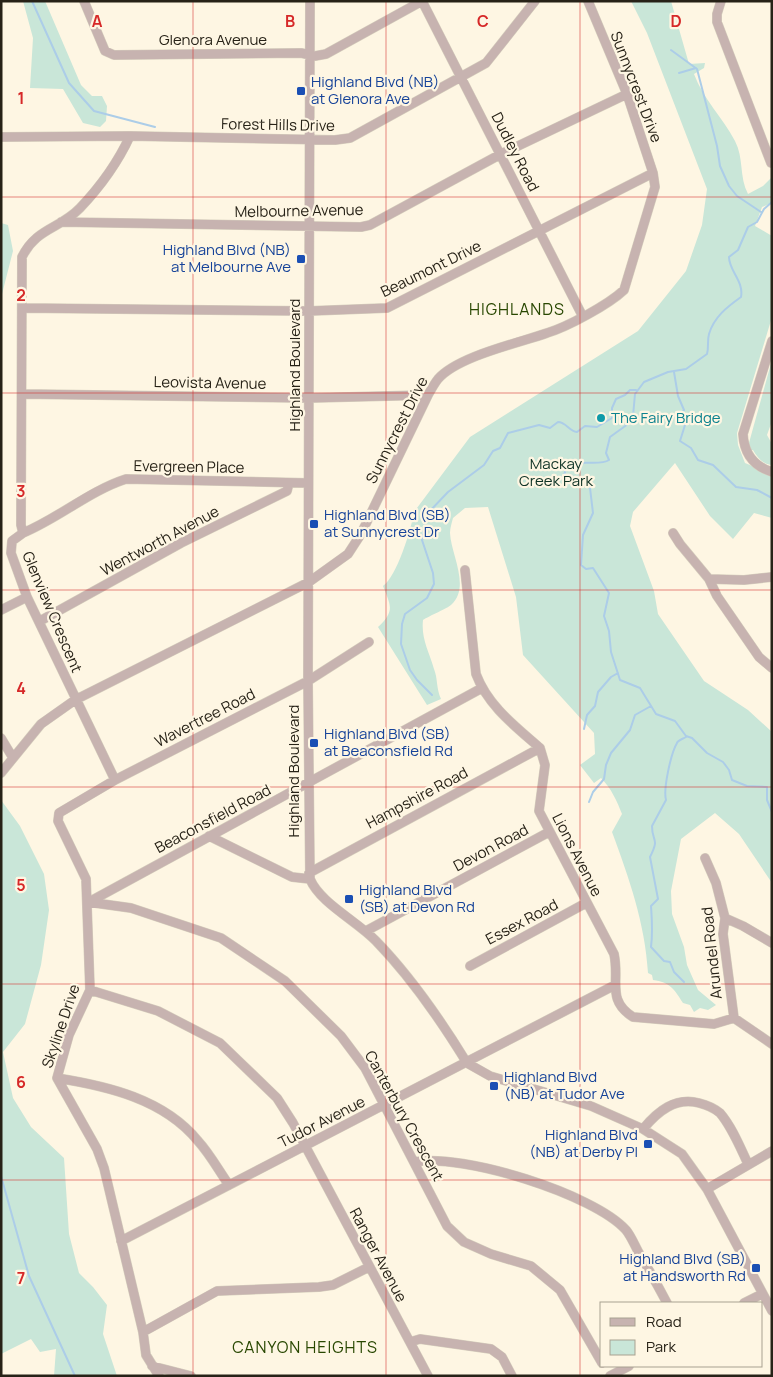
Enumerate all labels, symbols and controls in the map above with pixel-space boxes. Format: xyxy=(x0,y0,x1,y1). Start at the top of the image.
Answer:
text: A xyxy=(92,10,103,32)
text: B xyxy=(285,10,295,32)
text: C xyxy=(477,10,489,32)
text: D xyxy=(670,10,682,32)
street label: Sunnycrest Drive xyxy=(606,28,667,146)
street label: Glenora Avenue xyxy=(159,29,267,50)
place label: Highland Blvd (NB) at Glenora Ave xyxy=(311,71,439,109)
marker: Highland Blvd (NB) at Glenora Ave xyxy=(295,85,307,97)
text: 1 xyxy=(17,87,25,109)
street label: Dudley Road xyxy=(486,108,544,195)
street label: Forest Hills Drive xyxy=(221,113,335,136)
street label: Melbourne Avenue xyxy=(234,199,364,222)
street label: Beaumont Drive xyxy=(377,235,485,302)
place label: Highland Blvd (NB) at Melbourne Ave xyxy=(163,239,291,277)
marker: Highland Blvd (NB) at Melbourne Ave xyxy=(295,253,307,265)
text: 2 xyxy=(16,284,26,306)
district label: HIGHLANDS xyxy=(469,298,565,320)
street label: Highland Boulevard xyxy=(284,299,305,431)
street label: Leovista Avenue xyxy=(153,371,267,394)
street label: Sunnycrest Drive xyxy=(361,372,433,487)
place label: The Fairy Bridge xyxy=(611,407,721,428)
marker: The Fairy Bridge xyxy=(595,412,607,424)
park label: Mackay Creek Park xyxy=(519,453,593,491)
street label: Evergreen Place xyxy=(133,455,245,478)
text: 3 xyxy=(16,480,26,502)
street label: Wentworth Avenue xyxy=(97,500,223,581)
place label: Highland Blvd (SB) at Sunnycrest Dr xyxy=(324,504,451,542)
marker: Highland Blvd (SB) at Sunnycrest Dr xyxy=(308,518,320,530)
street label: Glenview Crescent xyxy=(17,548,87,676)
text: 4 xyxy=(16,677,26,699)
street label: Wavertree Road xyxy=(151,683,259,752)
street label: Highland Boulevard xyxy=(283,705,304,837)
place label: Highland Blvd (SB) at Beaconsfield Rd xyxy=(324,723,453,761)
marker: Highland Blvd (SB) at Beaconsfield Rd xyxy=(308,737,320,749)
street label: Hampshire Road xyxy=(362,762,472,833)
street label: Beaconsfield Road xyxy=(151,779,274,858)
street label: Lions Avenue xyxy=(547,809,608,900)
street label: Devon Road xyxy=(450,819,532,876)
text: 5 xyxy=(16,874,26,896)
place label: Highland Blvd (SB) at Devon Rd xyxy=(359,879,475,917)
marker: Highland Blvd (SB) at Devon Rd xyxy=(343,893,355,905)
street label: Essex Road xyxy=(482,894,562,949)
street label: Arundel Road xyxy=(696,906,727,1000)
street label: Skyline Drive xyxy=(36,981,85,1071)
street label: Canterbury Crescent xyxy=(360,1047,449,1185)
place label: Highland Blvd (NB) at Tudor Ave xyxy=(504,1066,625,1104)
text: 6 xyxy=(16,1071,26,1093)
marker: Highland Blvd (NB) at Tudor Ave xyxy=(488,1080,500,1092)
street label: Tudor Avenue xyxy=(275,1091,369,1152)
place label: Highland Blvd (NB) at Derby Pl xyxy=(529,1124,638,1162)
marker: Highland Blvd (NB) at Derby Pl xyxy=(642,1138,654,1150)
street label: Ranger Avenue xyxy=(345,1204,412,1306)
place label: Highland Blvd (SB) at Handsworth Rd xyxy=(619,1248,746,1286)
marker: Highland Blvd (SB) at Handsworth Rd xyxy=(750,1262,762,1274)
text: 7 xyxy=(17,1267,25,1289)
legend xyxy=(600,1302,763,1367)
text: Road xyxy=(646,1311,682,1332)
district label: CANYON HEIGHTS xyxy=(232,1336,378,1358)
text: Park xyxy=(646,1336,676,1357)

